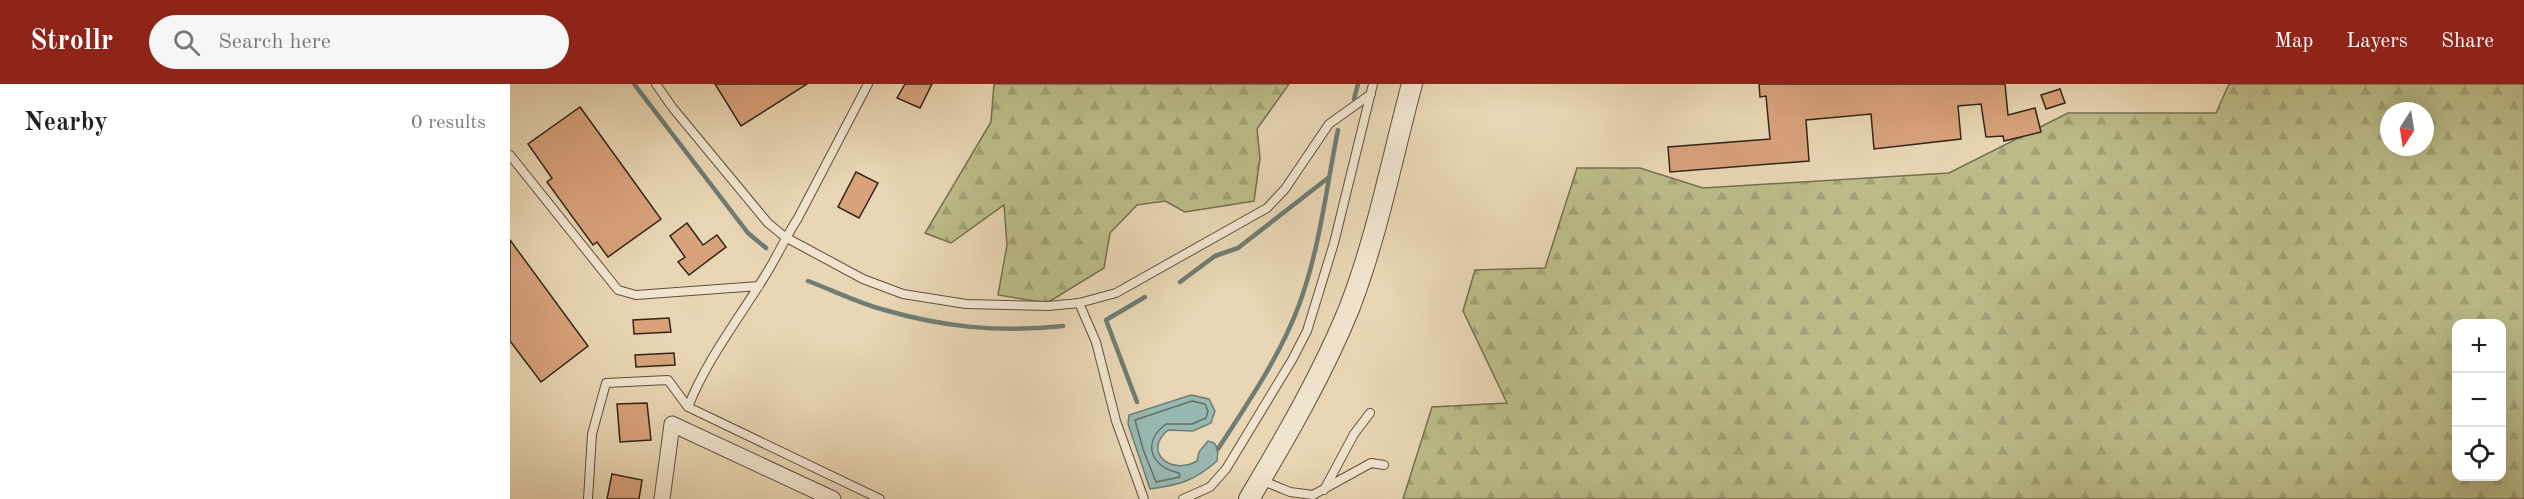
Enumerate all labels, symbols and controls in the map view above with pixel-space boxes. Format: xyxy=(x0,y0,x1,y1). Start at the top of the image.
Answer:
search box xyxy=(149,15,569,69)
icon: search xyxy=(170,26,203,59)
text: Strollr xyxy=(30,28,113,56)
text: Search here xyxy=(218,31,331,53)
text: Map xyxy=(2274,31,2313,52)
text: Layers xyxy=(2346,31,2408,52)
text: Share xyxy=(2441,31,2494,52)
north arrow xyxy=(2380,102,2434,156)
text: Nearby xyxy=(24,110,108,136)
text: 0 results xyxy=(411,113,486,133)
map controls xyxy=(2452,319,2506,481)
button: + xyxy=(2452,319,2506,373)
button: − xyxy=(2452,373,2506,427)
button: locate xyxy=(2452,427,2506,481)

